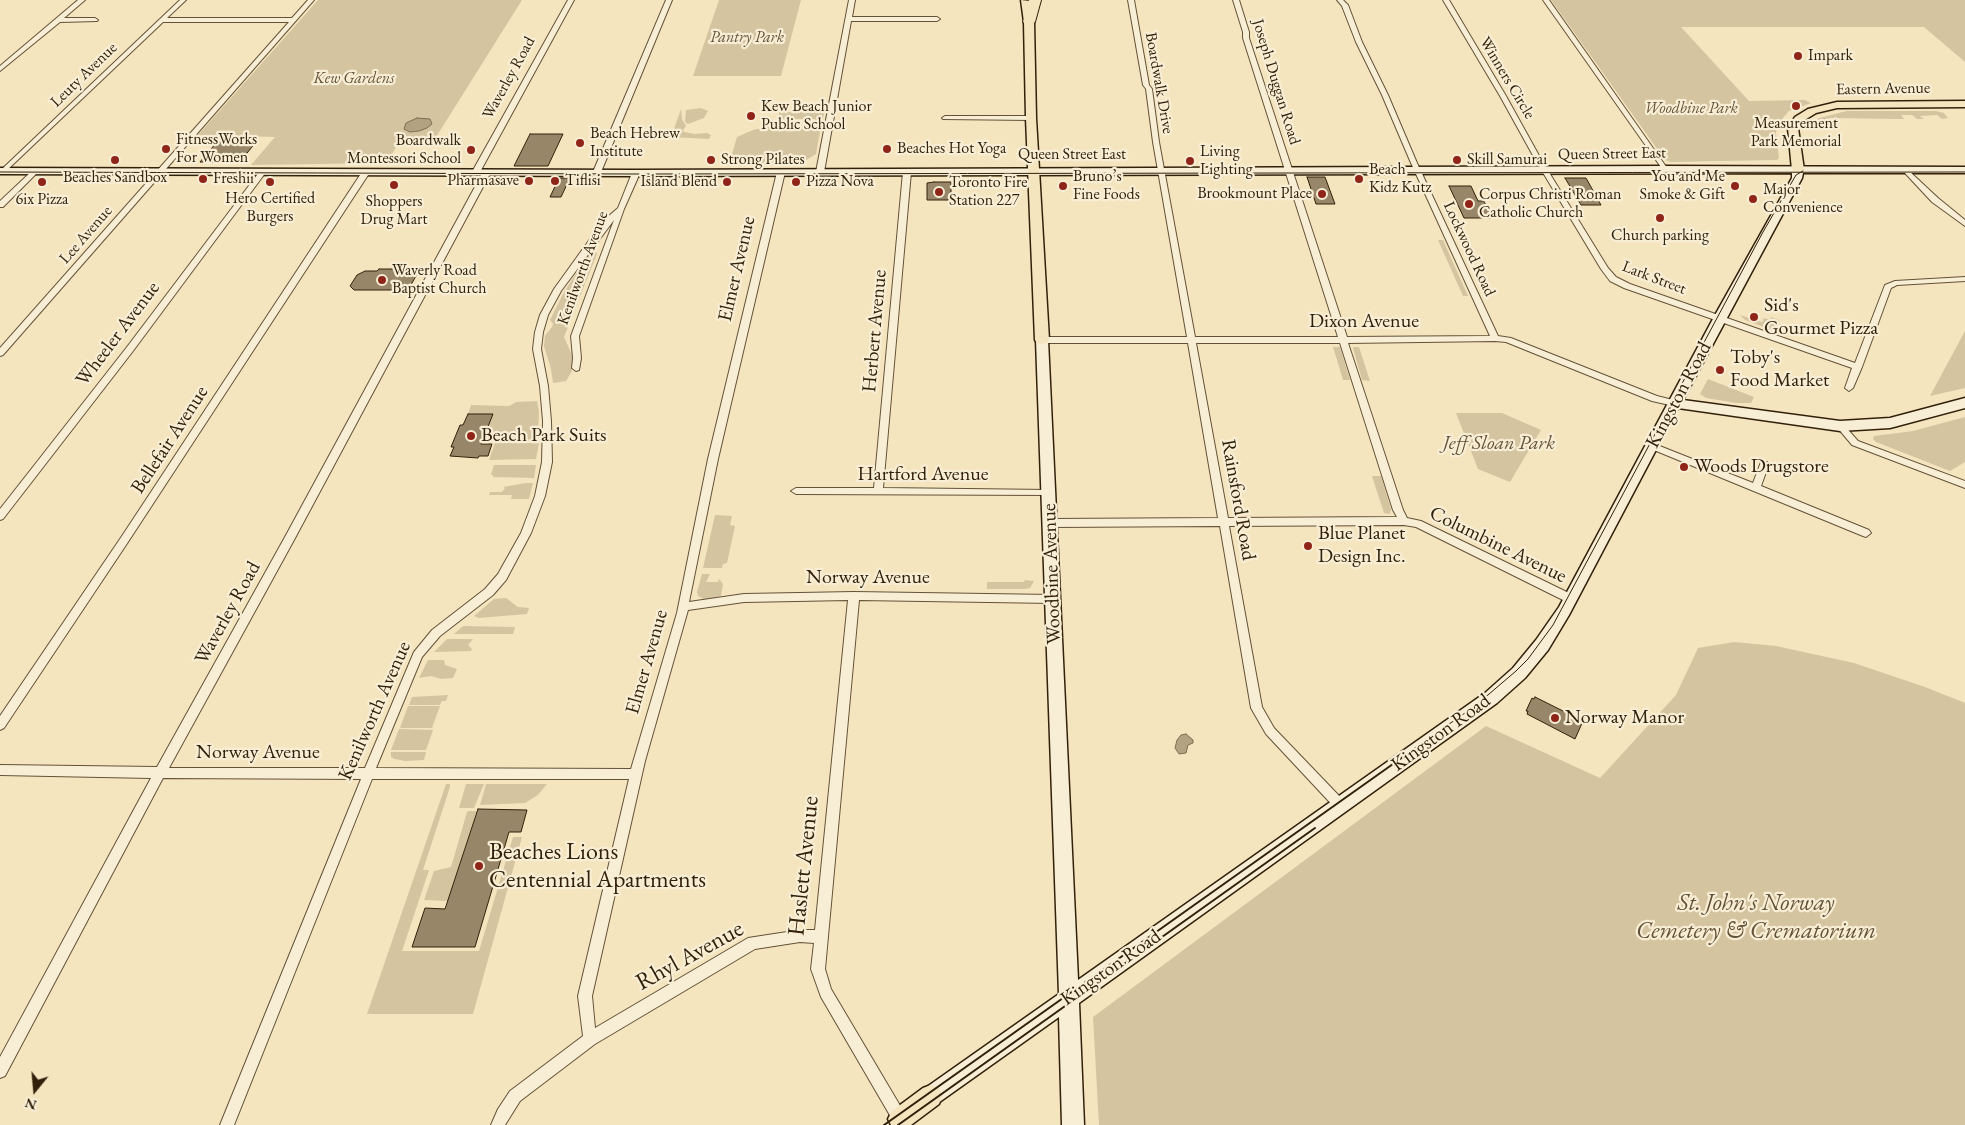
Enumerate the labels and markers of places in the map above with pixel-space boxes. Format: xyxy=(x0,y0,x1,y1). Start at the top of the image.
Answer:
place label: Impark xyxy=(1808,46,1853,66)
marker: Impark xyxy=(1792,50,1804,62)
place label: Kew Beach Junior Public School xyxy=(761,97,872,135)
marker: Measurement Park Memorial xyxy=(1790,100,1802,112)
marker: Kew Beach Junior Public School xyxy=(745,110,757,122)
place label: Measurement Park Memorial xyxy=(1751,114,1841,152)
place label: Beach Hebrew Institute xyxy=(590,124,680,162)
place label: FitnessWorks For Women xyxy=(176,130,257,168)
place label: Boardwalk Montessori School xyxy=(347,131,461,169)
marker: Beach Hebrew Institute xyxy=(574,137,586,149)
place label: Beaches Hot Yoga xyxy=(897,139,1006,159)
place label: Living Lighting xyxy=(1200,142,1253,180)
marker: FitnessWorks For Women xyxy=(160,143,172,155)
marker: Beaches Hot Yoga xyxy=(881,143,893,155)
marker: Boardwalk Montessori School xyxy=(465,144,477,156)
place label: Strong Pilates xyxy=(721,150,805,170)
place label: Skill Samurai xyxy=(1467,150,1547,170)
marker: Beaches Sandbox xyxy=(109,154,121,166)
marker: Strong Pilates xyxy=(705,154,717,166)
marker: Skill Samurai xyxy=(1451,154,1463,166)
marker: Living Lighting xyxy=(1184,155,1196,167)
place label: Beach Kidz Kutz xyxy=(1369,160,1432,198)
place label: Bruno’s Fine Foods xyxy=(1073,167,1140,205)
place label: You and Me Smoke & Gift xyxy=(1639,167,1725,205)
place label: Beaches Sandbox xyxy=(63,168,167,188)
place label: Freshii xyxy=(213,169,254,189)
place label: Pharmasave xyxy=(447,171,519,191)
place label: Tiflisi xyxy=(565,171,601,191)
place label: Island Blend xyxy=(640,172,717,192)
place label: Pizza Nova xyxy=(806,172,874,192)
marker: Freshii xyxy=(197,173,209,185)
place label: Toronto Fire Station 227 xyxy=(949,173,1028,211)
marker: Beach Kidz Kutz xyxy=(1353,173,1365,185)
marker: Pharmasave xyxy=(523,175,535,187)
marker: Tiflisi xyxy=(549,175,561,187)
marker: 6ix Pizza xyxy=(36,176,48,188)
marker: Hero Certified Burgers xyxy=(264,176,276,188)
marker: Island Blend xyxy=(721,176,733,188)
marker: Pizza Nova xyxy=(790,176,802,188)
marker: Shoppers Drug Mart xyxy=(388,179,400,191)
marker: Bruno’s Fine Foods xyxy=(1057,180,1069,192)
marker: You and Me Smoke & Gift xyxy=(1729,180,1741,192)
place label: Major Convenience xyxy=(1763,180,1843,218)
place label: Brookmount Place xyxy=(1197,184,1312,204)
place label: Corpus Christi Roman Catholic Church xyxy=(1479,185,1622,223)
marker: Toronto Fire Station 227 xyxy=(933,186,945,198)
marker: Brookmount Place xyxy=(1316,188,1328,200)
place label: Hero Certified Burgers xyxy=(225,189,315,227)
place label: 6ix Pizza xyxy=(16,190,68,210)
place label: Shoppers Drug Mart xyxy=(361,192,427,230)
marker: Major Convenience xyxy=(1747,193,1759,205)
marker: Corpus Christi Roman Catholic Church xyxy=(1463,198,1475,210)
marker: Church parking xyxy=(1654,212,1666,224)
place label: Church parking xyxy=(1611,226,1709,246)
place label: Waverly Road Baptist Church xyxy=(392,261,487,299)
marker: Waverly Road Baptist Church xyxy=(376,274,388,286)
place label: Sid's Gourmet Pizza xyxy=(1764,294,1878,341)
marker: Sid's Gourmet Pizza xyxy=(1748,311,1760,323)
place label: Toby's Food Market xyxy=(1730,346,1829,393)
marker: Toby's Food Market xyxy=(1714,364,1726,376)
place label: Beach Park Suits xyxy=(481,424,607,448)
marker: Beach Park Suits xyxy=(465,430,477,442)
place label: Woods Drugstore xyxy=(1694,455,1829,479)
marker: Woods Drugstore xyxy=(1678,461,1690,473)
place label: Blue Planet Design Inc. xyxy=(1318,522,1406,569)
marker: Blue Planet Design Inc. xyxy=(1302,540,1314,552)
place label: Norway Manor xyxy=(1565,706,1684,730)
marker: Norway Manor xyxy=(1549,712,1561,724)
place label: Beaches Lions Centennial Apartments xyxy=(489,838,706,894)
marker: Beaches Lions Centennial Apartments xyxy=(473,860,485,872)

